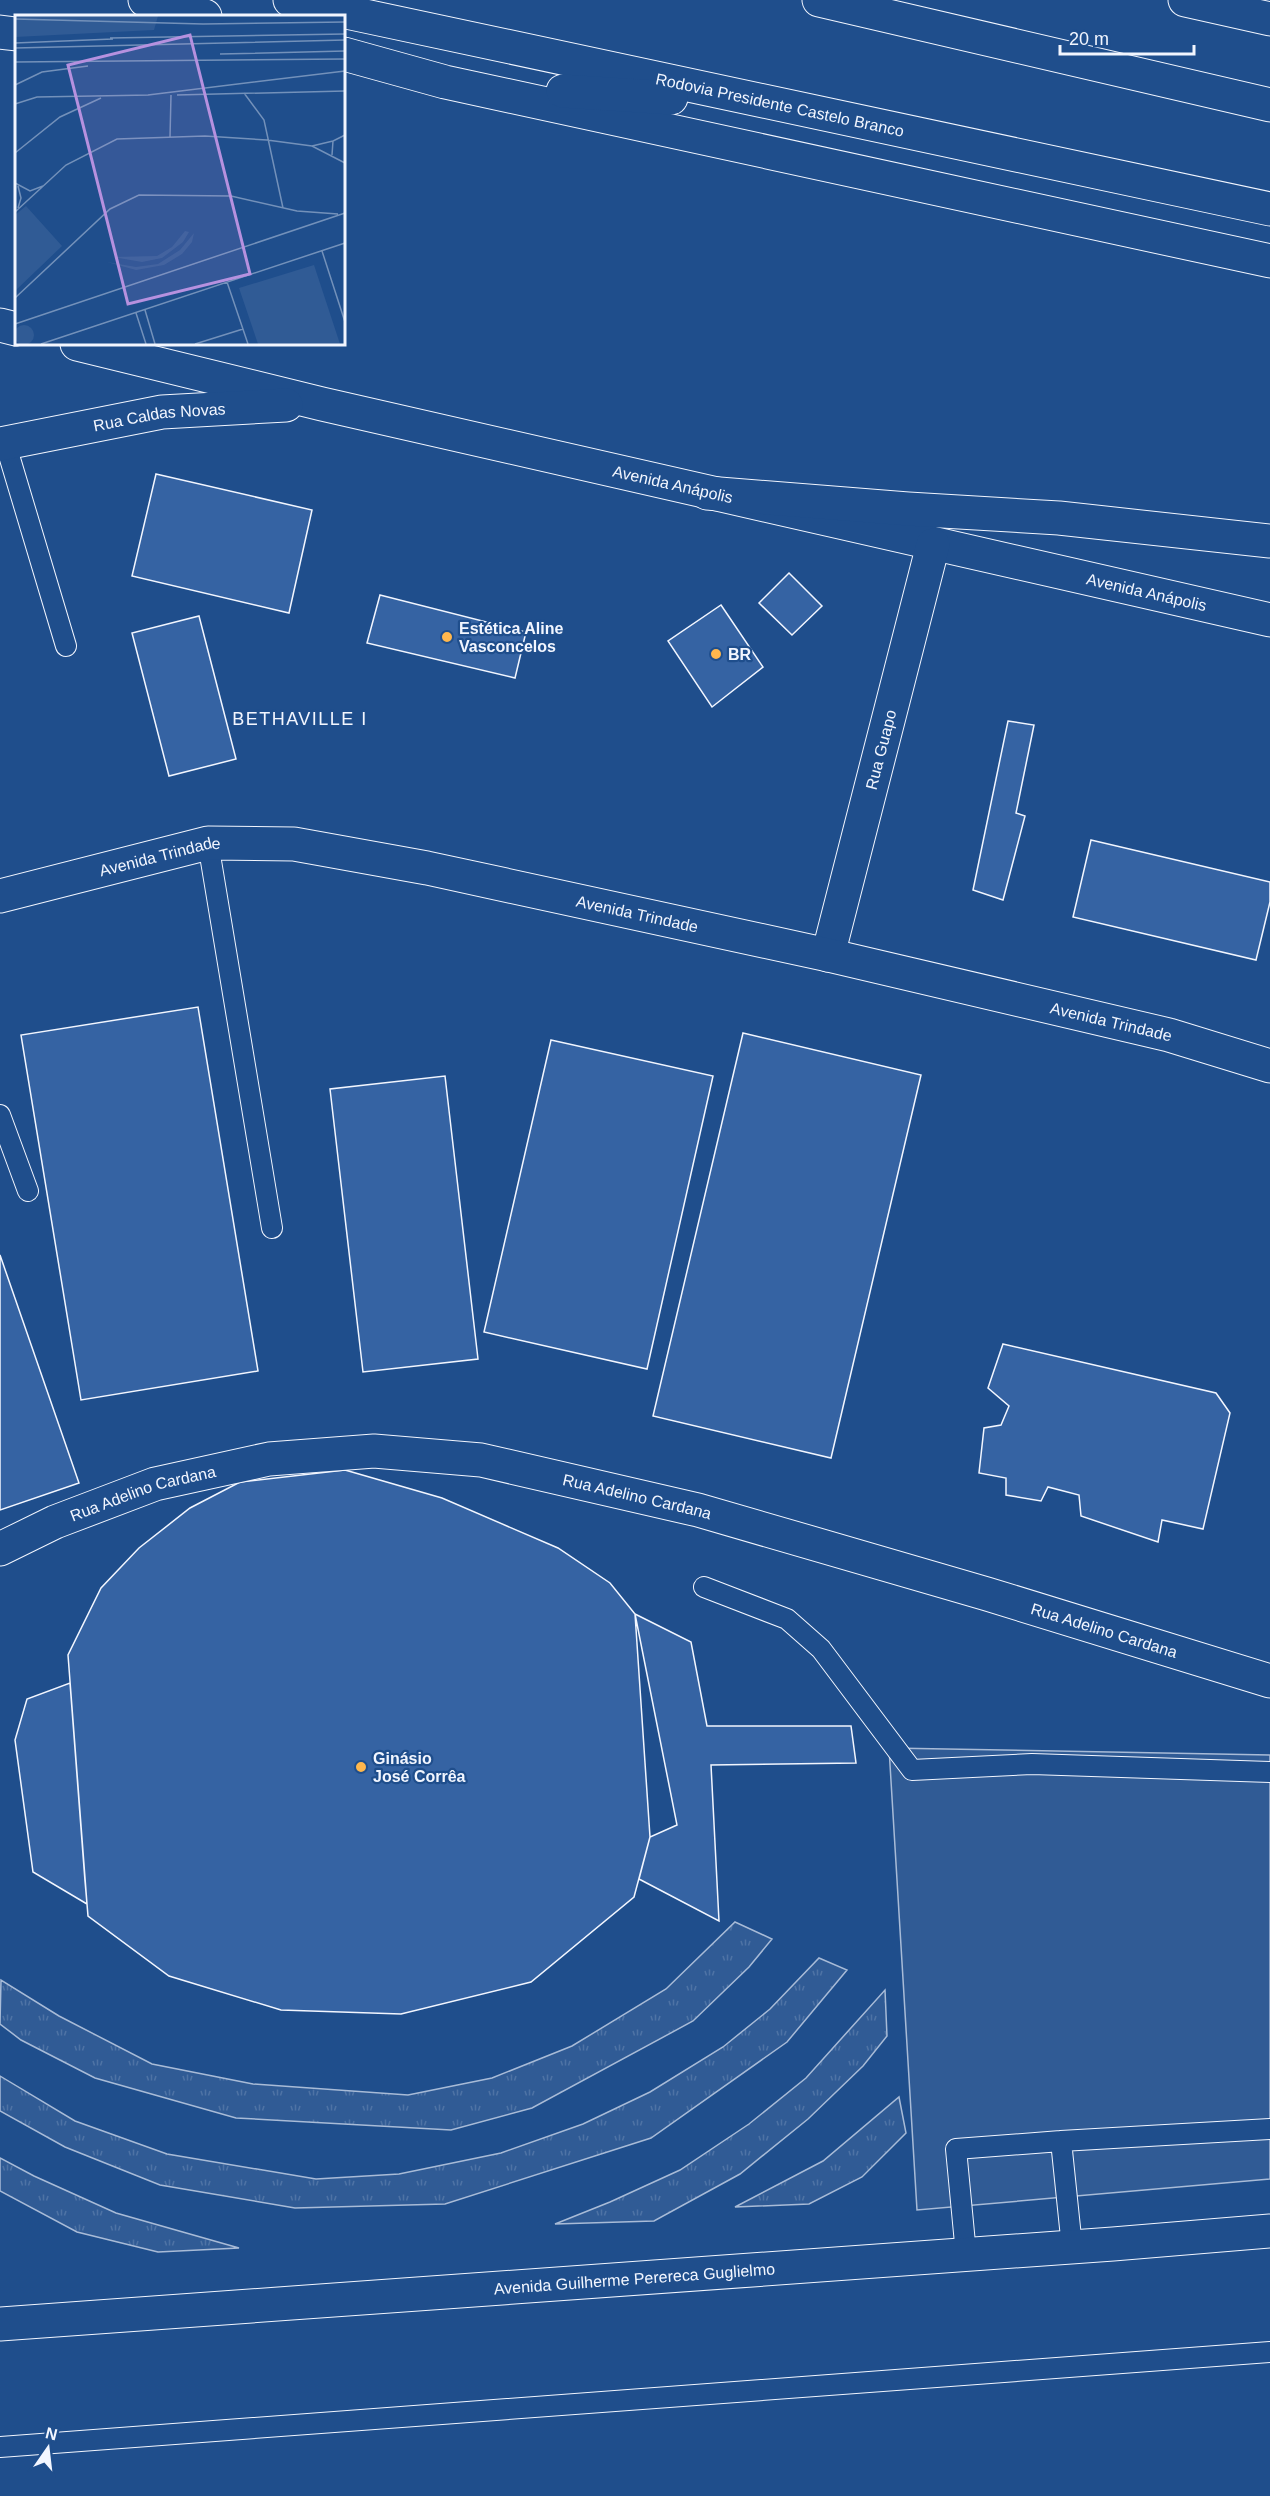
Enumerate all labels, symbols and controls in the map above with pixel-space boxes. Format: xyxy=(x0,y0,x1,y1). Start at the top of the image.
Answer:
inset map xyxy=(15,15,345,345)
scale bar xyxy=(1060,18,1194,56)
text: 20 m xyxy=(1069,29,1109,49)
street label: Rodovia Presidente Castelo Branco xyxy=(654,70,906,140)
street label: Rua Caldas Novas xyxy=(92,400,226,434)
street label: Avenida Anápolis xyxy=(611,463,734,506)
street label: Avenida Anápolis xyxy=(1085,570,1208,614)
place label: Estética Aline Vasconcelos xyxy=(459,620,563,655)
marker: Estética Aline Vasconcelos xyxy=(440,630,454,644)
place label: BR xyxy=(728,646,752,663)
marker: BR xyxy=(709,647,723,661)
street label: Rua Guapo xyxy=(863,708,899,792)
district label: BETHAVILLE I xyxy=(232,709,368,729)
street label: Avenida Trindade xyxy=(98,834,221,879)
street label: Avenida Trindade xyxy=(575,893,700,936)
street label: Avenida Trindade xyxy=(1049,999,1174,1044)
street label: Rua Adelino Cardana xyxy=(68,1463,217,1525)
street label: Rua Adelino Cardana xyxy=(561,1471,714,1523)
street label: Rua Adelino Cardana xyxy=(1029,1600,1179,1661)
place label: Ginásio José Corrêa xyxy=(373,1750,466,1785)
marker: Ginásio José Corrêa xyxy=(354,1760,368,1774)
street label: Avenida Guilherme Perereca Guglielmo xyxy=(493,2260,776,2297)
north arrow xyxy=(18,2418,78,2478)
text: N xyxy=(44,2424,59,2444)

